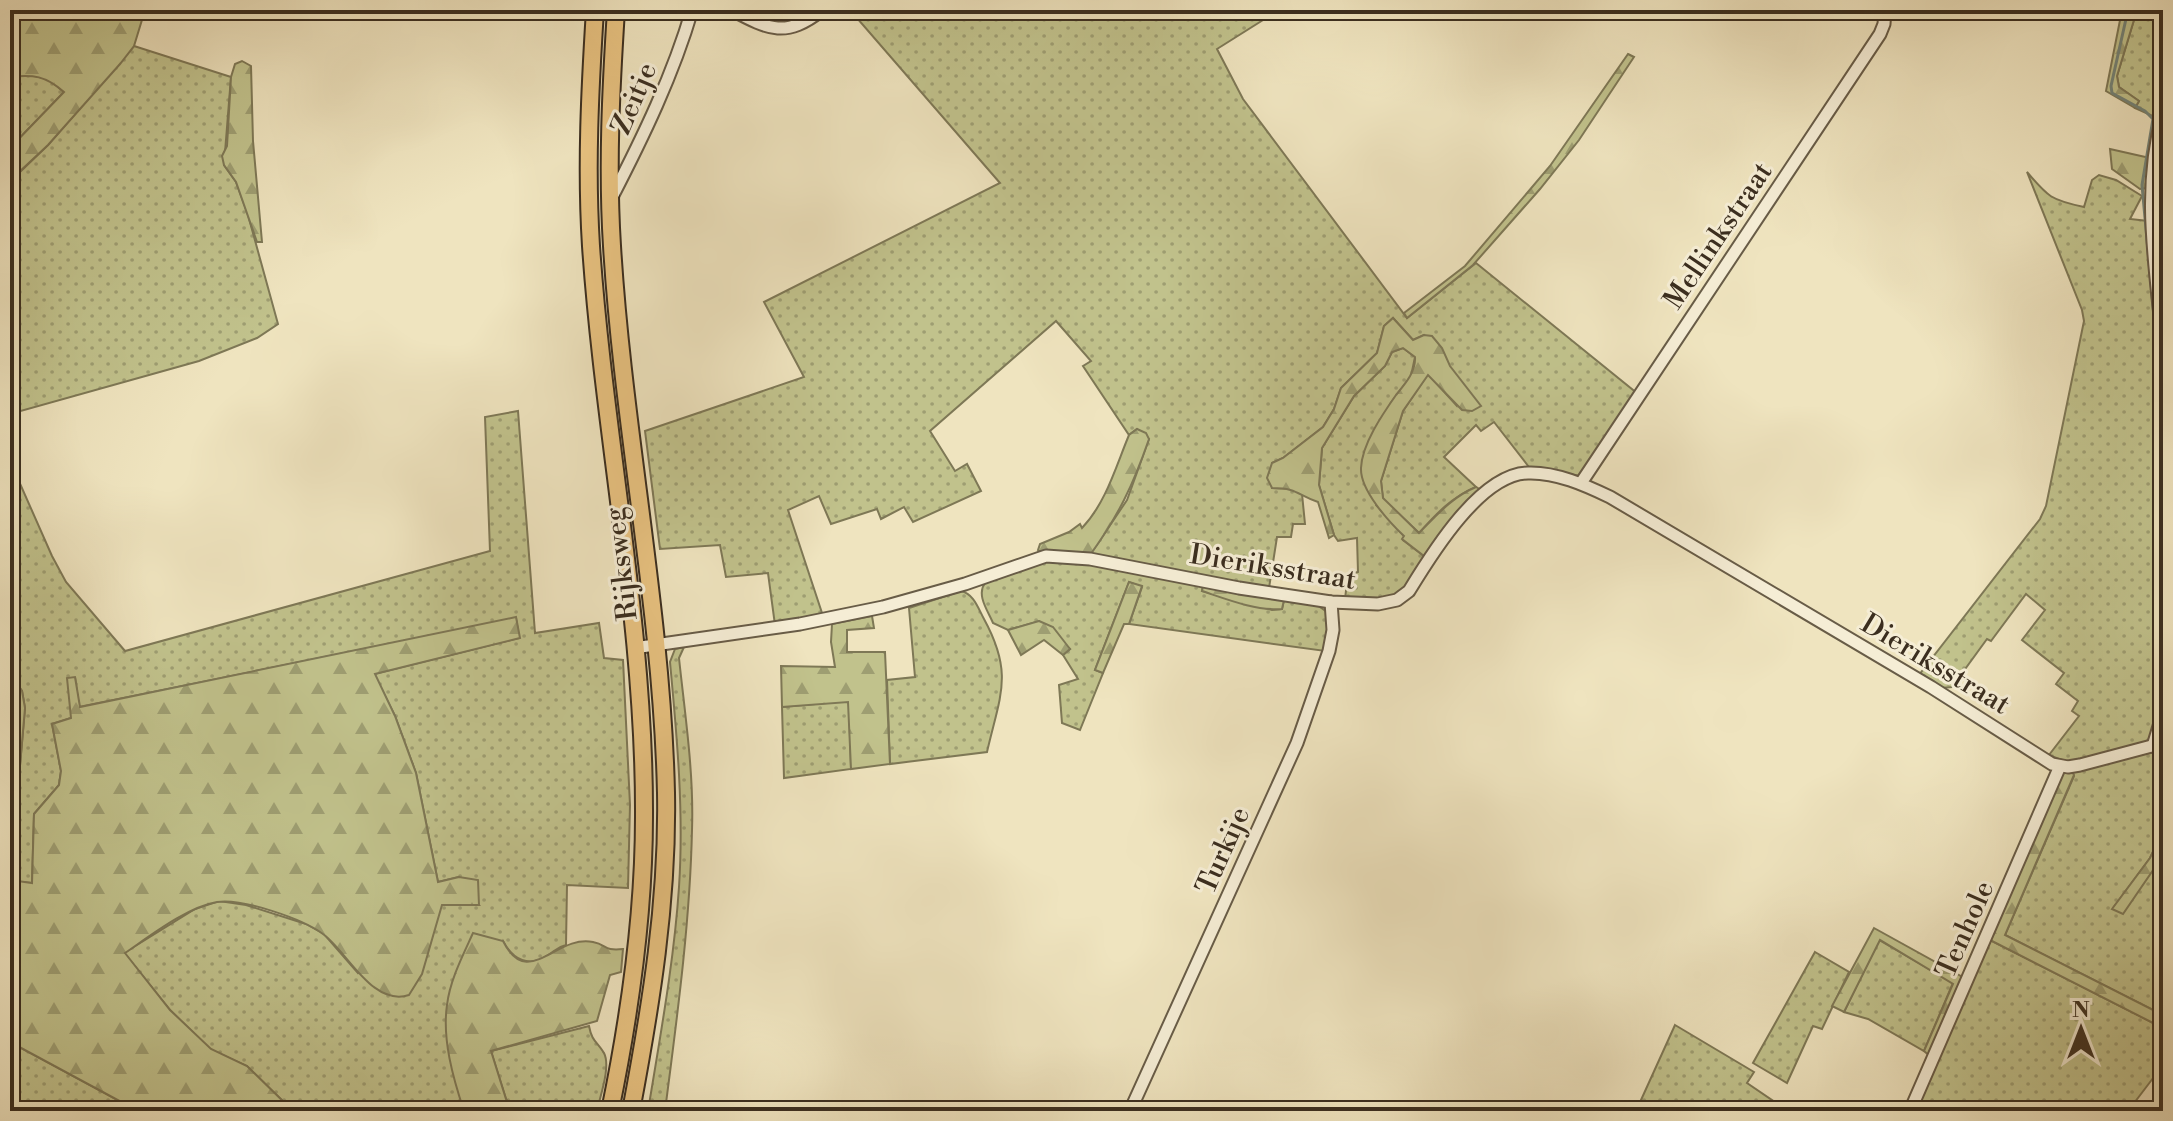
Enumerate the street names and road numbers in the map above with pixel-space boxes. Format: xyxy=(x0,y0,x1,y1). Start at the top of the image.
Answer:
street label: Zeitje xyxy=(604,57,665,140)
street label: Mellinkstraat xyxy=(1656,156,1780,316)
street label: Rijksweg xyxy=(597,505,646,622)
street label: Dieriksstraat xyxy=(1187,537,1358,598)
street label: Dieriksstraat xyxy=(1854,606,2016,723)
street label: Turkije xyxy=(1189,802,1258,900)
street label: Tenhole xyxy=(1928,876,2002,984)

